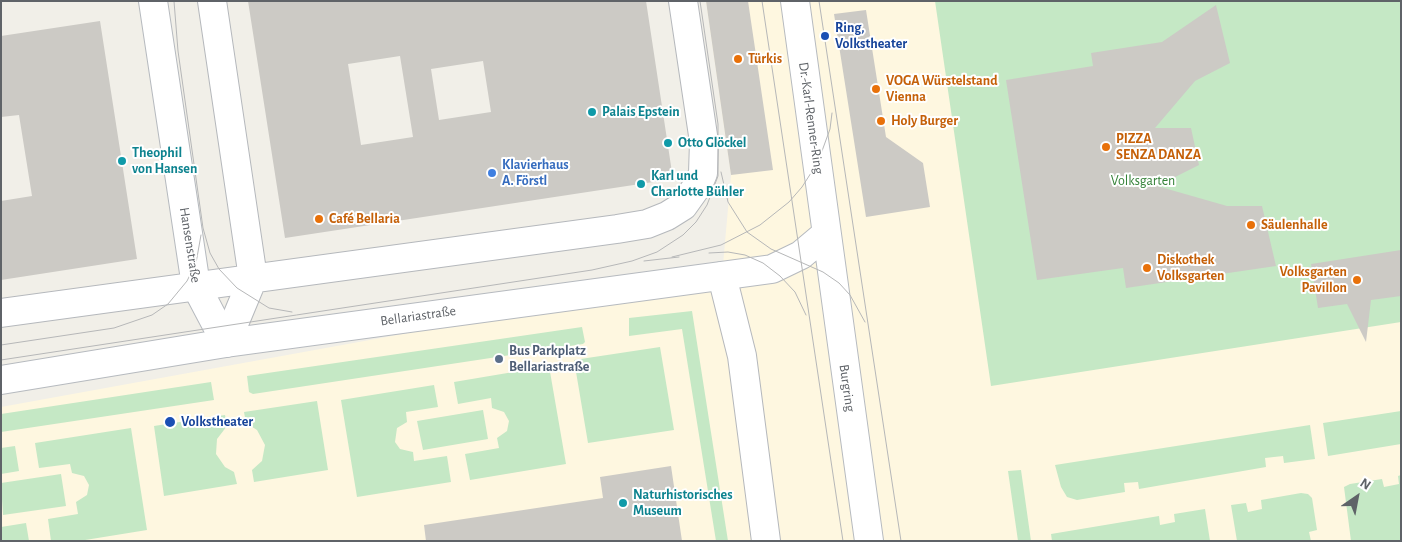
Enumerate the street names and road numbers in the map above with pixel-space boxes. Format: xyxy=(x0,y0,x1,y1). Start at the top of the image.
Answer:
street label: Dr.-Karl-Renner-Ring xyxy=(795,61,827,175)
street label: Hansenstraße xyxy=(176,206,204,284)
street label: Bellariastraße xyxy=(379,302,457,330)
street label: Burgring xyxy=(835,363,859,413)

